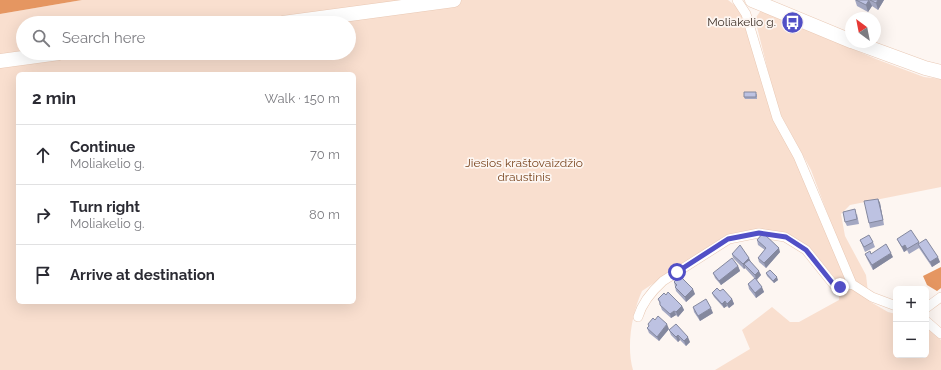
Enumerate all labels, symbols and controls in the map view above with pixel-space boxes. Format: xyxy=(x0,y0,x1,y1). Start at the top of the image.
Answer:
bus stop icon: Moliakelio g. xyxy=(779,9,805,35)
north arrow xyxy=(845,12,881,48)
place label: Moliakelio g. xyxy=(707,15,776,29)
search box xyxy=(16,16,356,60)
icon: search xyxy=(30,27,52,49)
text: Search here xyxy=(62,29,145,47)
text: 2 min xyxy=(32,88,76,108)
text: Walk · 150 m xyxy=(265,91,340,106)
text: Continue xyxy=(70,138,135,156)
icon: ahead xyxy=(32,144,54,166)
text: 70 m xyxy=(310,147,340,162)
text: Moliakelio g. xyxy=(70,156,145,171)
park label: Jiesios kraštovaizdžio draustinis xyxy=(465,156,583,184)
text: Turn right xyxy=(70,198,140,216)
icon: right xyxy=(32,204,54,226)
text: 80 m xyxy=(309,207,340,222)
text: Moliakelio g. xyxy=(70,216,145,231)
route start xyxy=(668,263,686,281)
icon: arrive xyxy=(32,264,54,286)
text: Arrive at destination xyxy=(70,266,215,284)
route end xyxy=(831,278,849,296)
map controls xyxy=(893,286,929,358)
button: + xyxy=(893,286,929,322)
button: − xyxy=(893,322,929,358)

